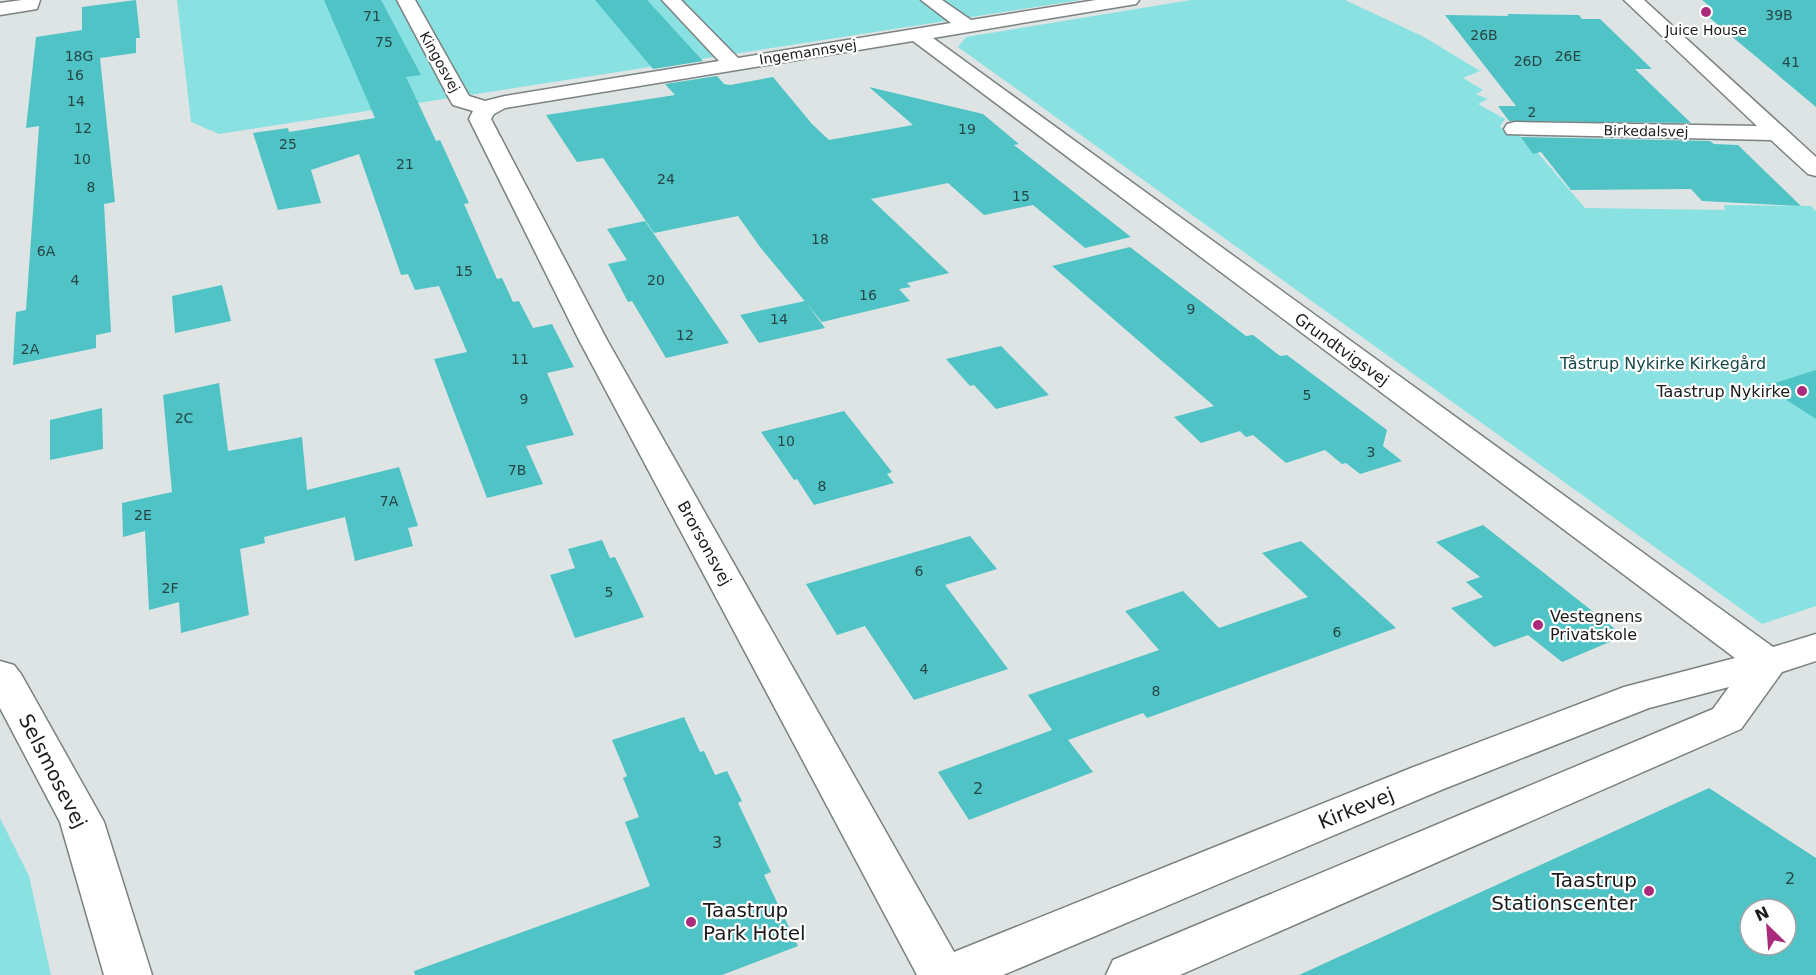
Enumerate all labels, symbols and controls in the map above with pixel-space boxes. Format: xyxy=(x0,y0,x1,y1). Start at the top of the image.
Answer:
marker: Juice House xyxy=(1699,5,1713,19)
house number: 39B xyxy=(1765,7,1793,23)
house number: 71 xyxy=(363,8,381,24)
place label: Juice House xyxy=(1664,22,1747,38)
house number: 26B xyxy=(1470,27,1498,43)
street label: Kingosvej xyxy=(417,29,463,95)
house number: 75 xyxy=(375,34,393,50)
street label: Ingemannsvej xyxy=(758,36,858,68)
house number: 18G xyxy=(65,48,93,64)
house number: 26E xyxy=(1555,48,1581,64)
house number: 26D xyxy=(1514,53,1542,69)
house number: 41 xyxy=(1782,54,1800,70)
house number: 16 xyxy=(66,67,84,83)
house number: 14 xyxy=(67,93,85,109)
house number: 2 xyxy=(1528,104,1536,120)
house number: 12 xyxy=(74,120,92,136)
house number: 19 xyxy=(958,121,976,137)
street label: Birkedalsvej xyxy=(1603,122,1689,140)
house number: 25 xyxy=(279,136,297,152)
house number: 10 xyxy=(73,151,91,167)
house number: 21 xyxy=(396,156,414,172)
house number: 24 xyxy=(657,171,675,187)
house number: 8 xyxy=(87,179,95,195)
house number: 15 xyxy=(1012,188,1030,204)
house number: 18 xyxy=(811,231,829,247)
house number: 6A xyxy=(37,243,56,259)
house number: 15 xyxy=(455,263,473,279)
house number: 4 xyxy=(71,272,80,288)
house number: 20 xyxy=(647,272,665,288)
house number: 16 xyxy=(859,287,877,303)
house number: 9 xyxy=(1187,301,1195,317)
street label: Grundtvigsvej xyxy=(1291,309,1393,390)
house number: 14 xyxy=(770,311,788,327)
house number: 12 xyxy=(676,327,694,343)
house number: 2A xyxy=(21,341,40,357)
house number: 11 xyxy=(511,351,529,367)
park label: Tåstrup Nykirke Kirkegård xyxy=(1559,354,1766,373)
place label: Taastrup Nykirke xyxy=(1655,382,1790,401)
marker: Taastrup Nykirke xyxy=(1795,384,1809,398)
house number: 5 xyxy=(1303,387,1311,403)
house number: 9 xyxy=(520,391,528,407)
house number: 2C xyxy=(175,410,194,426)
house number: 10 xyxy=(777,433,795,449)
house number: 3 xyxy=(1367,444,1375,460)
house number: 7B xyxy=(508,462,526,478)
house number: 8 xyxy=(818,478,826,494)
house number: 7A xyxy=(380,493,399,509)
street label: Brorsonsvej xyxy=(673,498,736,589)
house number: 2E xyxy=(134,507,152,523)
house number: 6 xyxy=(915,563,924,579)
house number: 2F xyxy=(162,580,178,596)
house number: 5 xyxy=(605,584,613,600)
place label: Vestegnens Privatskole xyxy=(1550,607,1643,644)
marker: Vestegnens Privatskole xyxy=(1531,618,1545,632)
house number: 6 xyxy=(1333,624,1342,640)
house number: 4 xyxy=(920,661,929,677)
house number: 8 xyxy=(1152,683,1160,699)
street label: Selsmosevej xyxy=(14,710,92,832)
house number: 2 xyxy=(973,779,983,798)
street label: Kirkevej xyxy=(1315,782,1397,834)
house number: 3 xyxy=(712,833,722,852)
place label: Taastrup Stationscenter xyxy=(1491,868,1638,915)
house number: 2 xyxy=(1785,869,1795,888)
marker: Taastrup Stationscenter xyxy=(1642,884,1656,898)
north arrow xyxy=(1738,897,1798,957)
place label: Taastrup Park Hotel xyxy=(702,898,806,945)
text: N xyxy=(1752,902,1772,925)
marker: Taastrup Park Hotel xyxy=(684,915,698,929)

